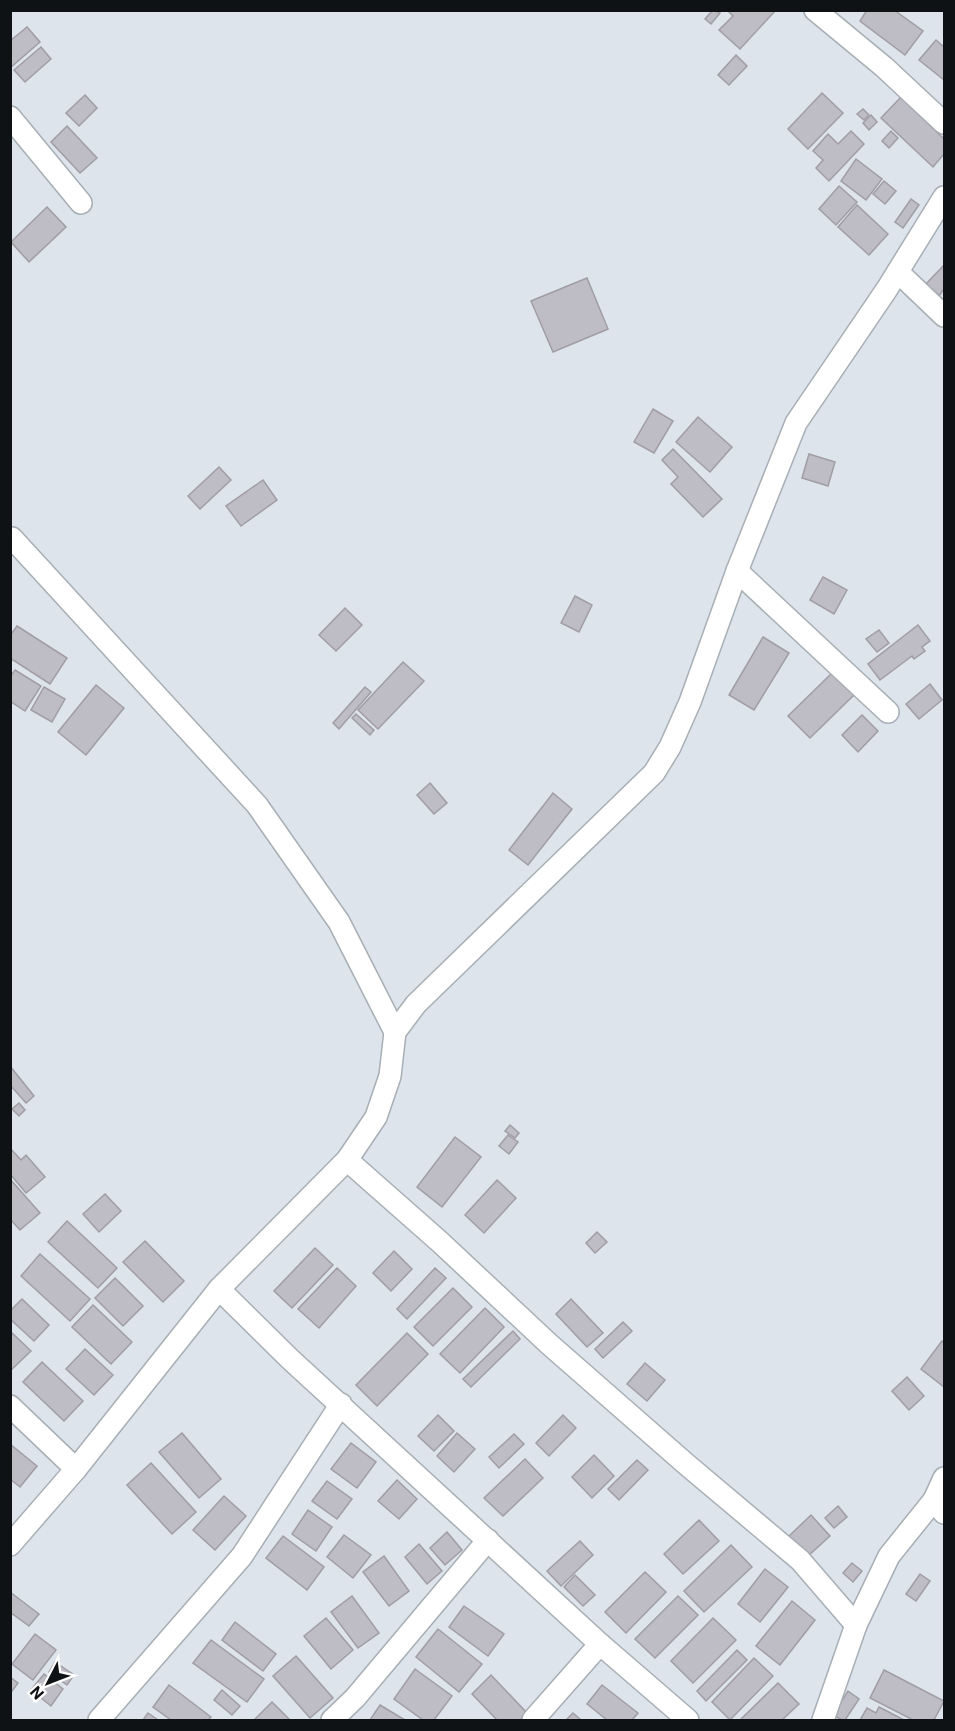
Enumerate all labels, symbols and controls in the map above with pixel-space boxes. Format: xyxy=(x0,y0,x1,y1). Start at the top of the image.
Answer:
north arrow xyxy=(18,1653,78,1713)
text: N xyxy=(26,1682,48,1703)

